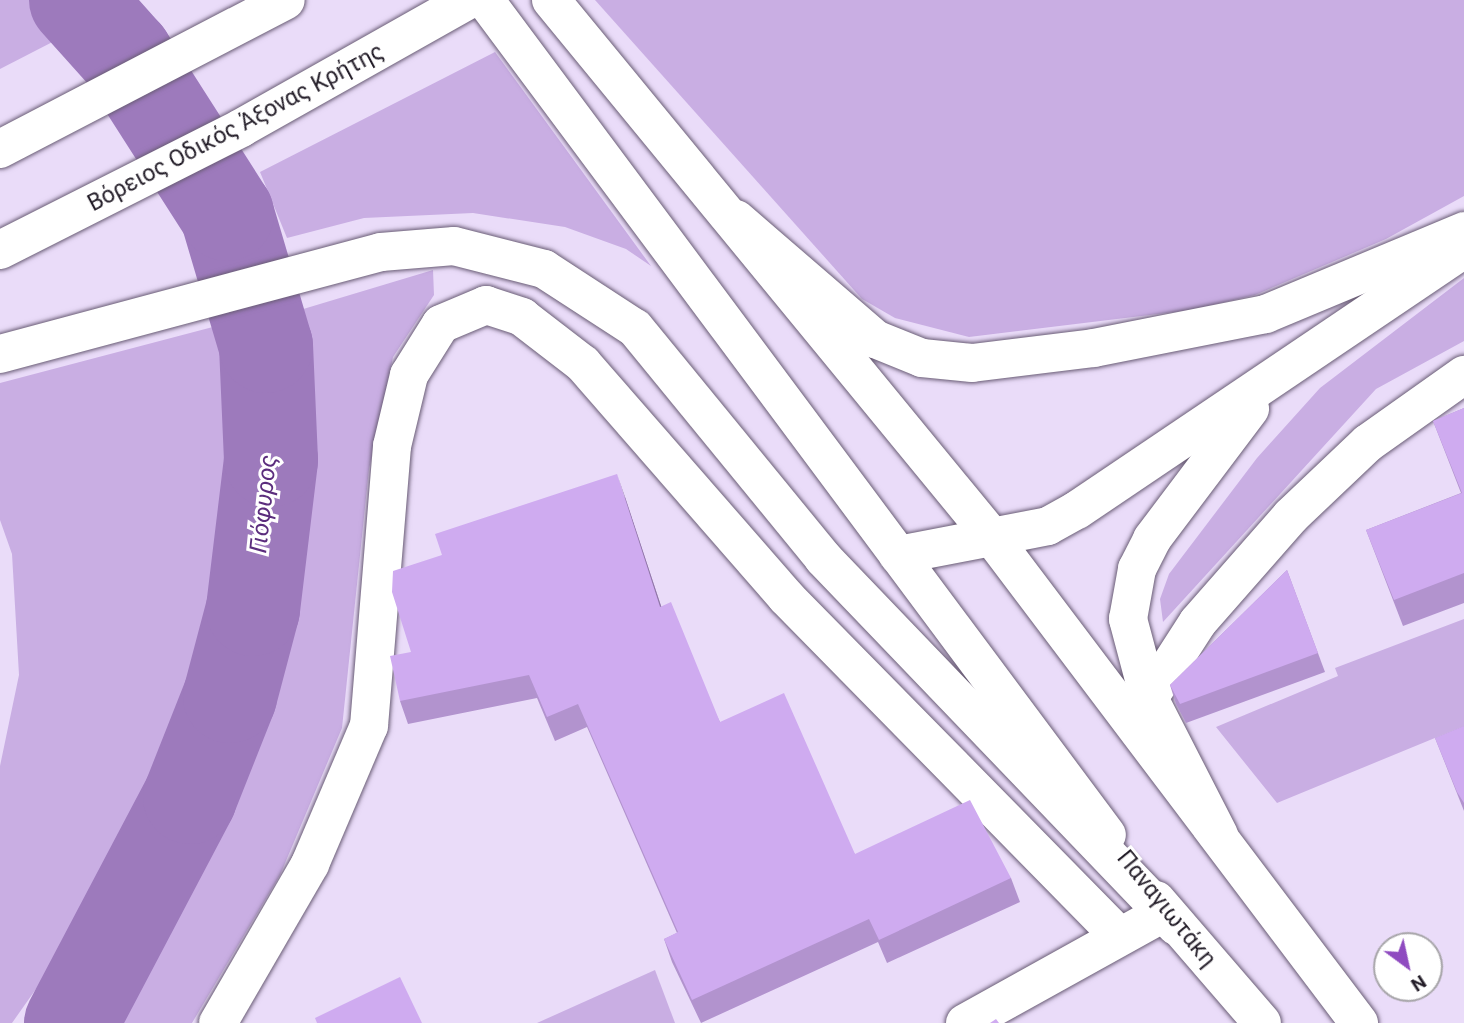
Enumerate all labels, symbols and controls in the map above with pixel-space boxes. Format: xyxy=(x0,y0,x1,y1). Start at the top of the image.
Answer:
street label: Βόρειος Οδικός Άξονας Κρήτης xyxy=(83,38,389,218)
water label: Γιόφυρος xyxy=(245,453,283,555)
street label: Παναγιωτάκη xyxy=(1111,845,1221,973)
north arrow xyxy=(1373,932,1443,1002)
text: N xyxy=(1407,970,1431,997)

